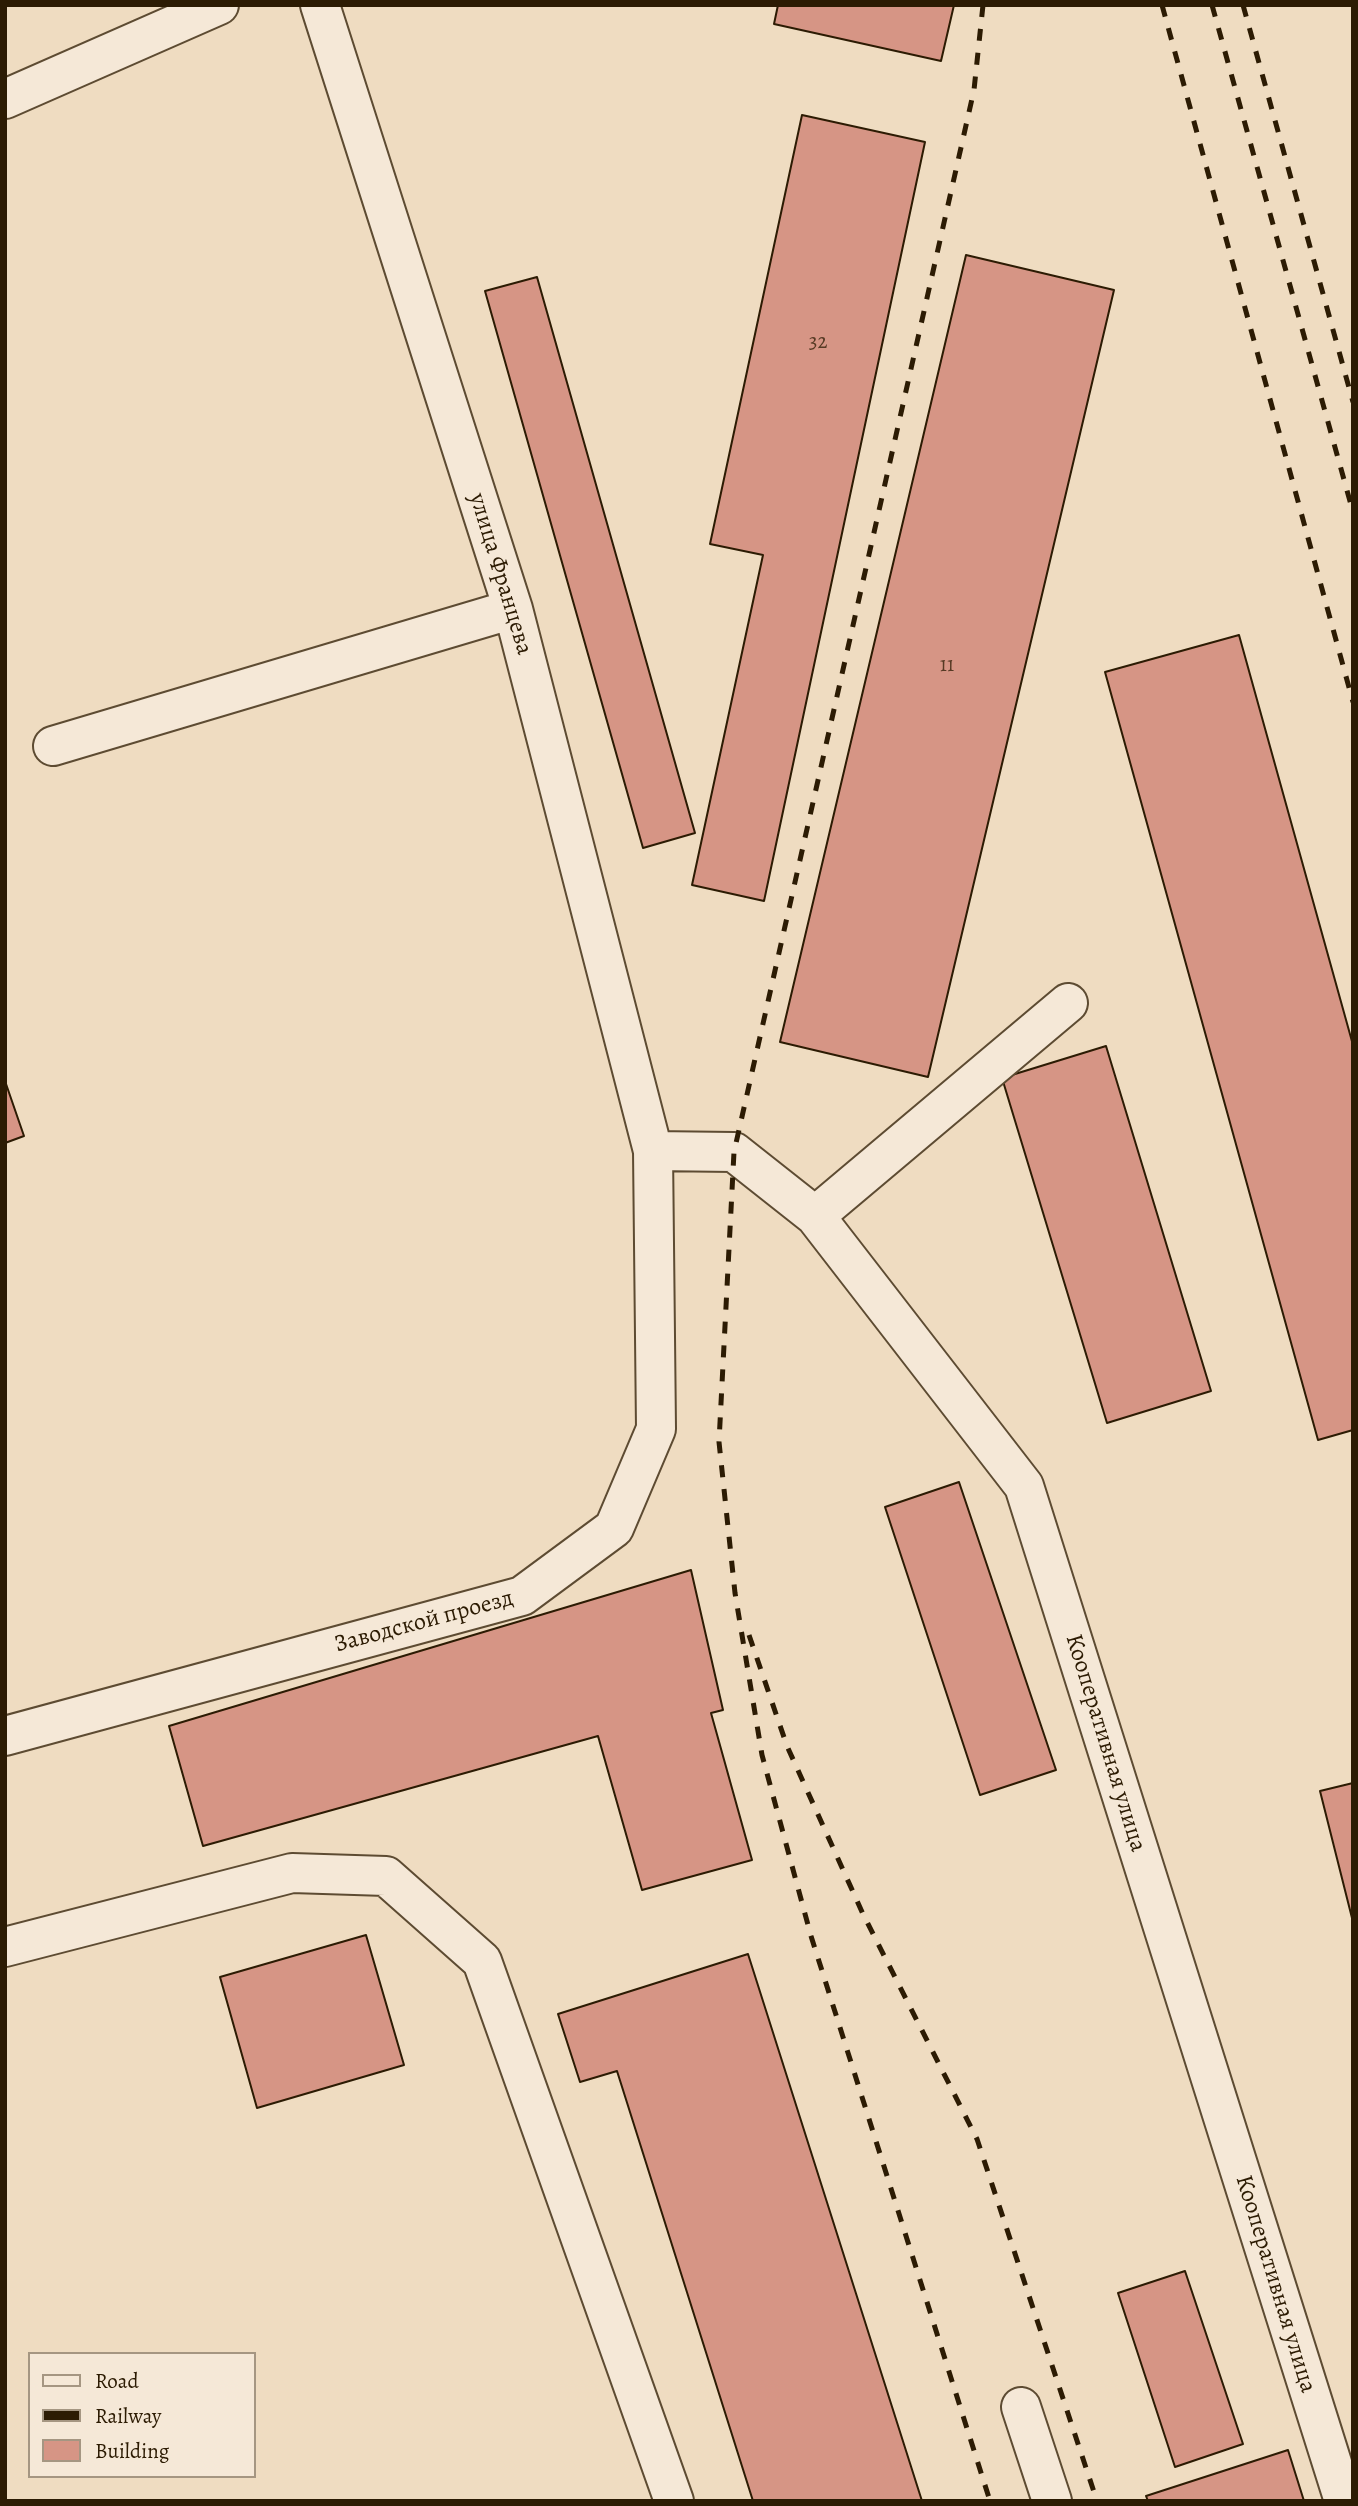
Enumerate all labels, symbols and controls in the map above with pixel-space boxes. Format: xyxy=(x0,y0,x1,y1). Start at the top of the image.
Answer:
house number: 32 xyxy=(809,330,827,356)
street label: улица Францева xyxy=(462,490,538,658)
house number: 11 xyxy=(940,653,954,679)
street label: Заводской проезд xyxy=(331,1584,517,1660)
street label: Кооперативная улица xyxy=(1058,1631,1152,1855)
street label: Кооперативная улица xyxy=(1228,2172,1322,2396)
legend xyxy=(28,2352,256,2478)
text: Road xyxy=(95,2367,139,2395)
text: Railway xyxy=(95,2402,161,2430)
text: Building xyxy=(95,2437,169,2465)

